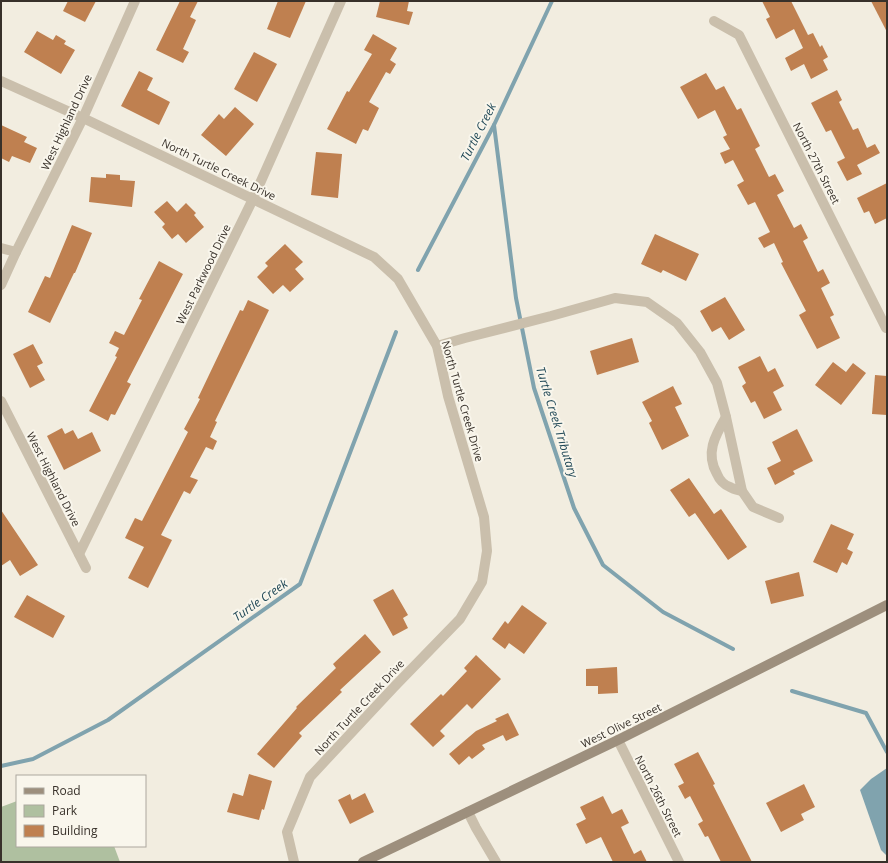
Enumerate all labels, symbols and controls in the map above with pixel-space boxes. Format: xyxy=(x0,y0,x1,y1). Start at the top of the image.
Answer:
street label: West Highland Drive xyxy=(37,72,95,172)
water label: Turtle Creek xyxy=(456,99,500,164)
street label: North 27th Street xyxy=(790,120,844,206)
street label: North Turtle Creek Drive xyxy=(159,135,279,203)
street label: West Parkwood Drive xyxy=(172,221,234,327)
street label: North Turtle Creek Drive xyxy=(439,339,487,463)
water label: Turtle Creek Tributary xyxy=(532,364,582,481)
street label: West Highland Drive xyxy=(24,429,84,529)
water label: Turtle Creek xyxy=(229,574,292,625)
street label: North Turtle Creek Drive xyxy=(311,656,407,758)
street label: West Olive Street xyxy=(578,699,664,751)
street label: North 26th Street xyxy=(632,753,686,839)
legend xyxy=(16,775,146,847)
text: Road xyxy=(52,782,81,799)
text: Park xyxy=(52,802,78,819)
text: Building xyxy=(52,822,98,839)

